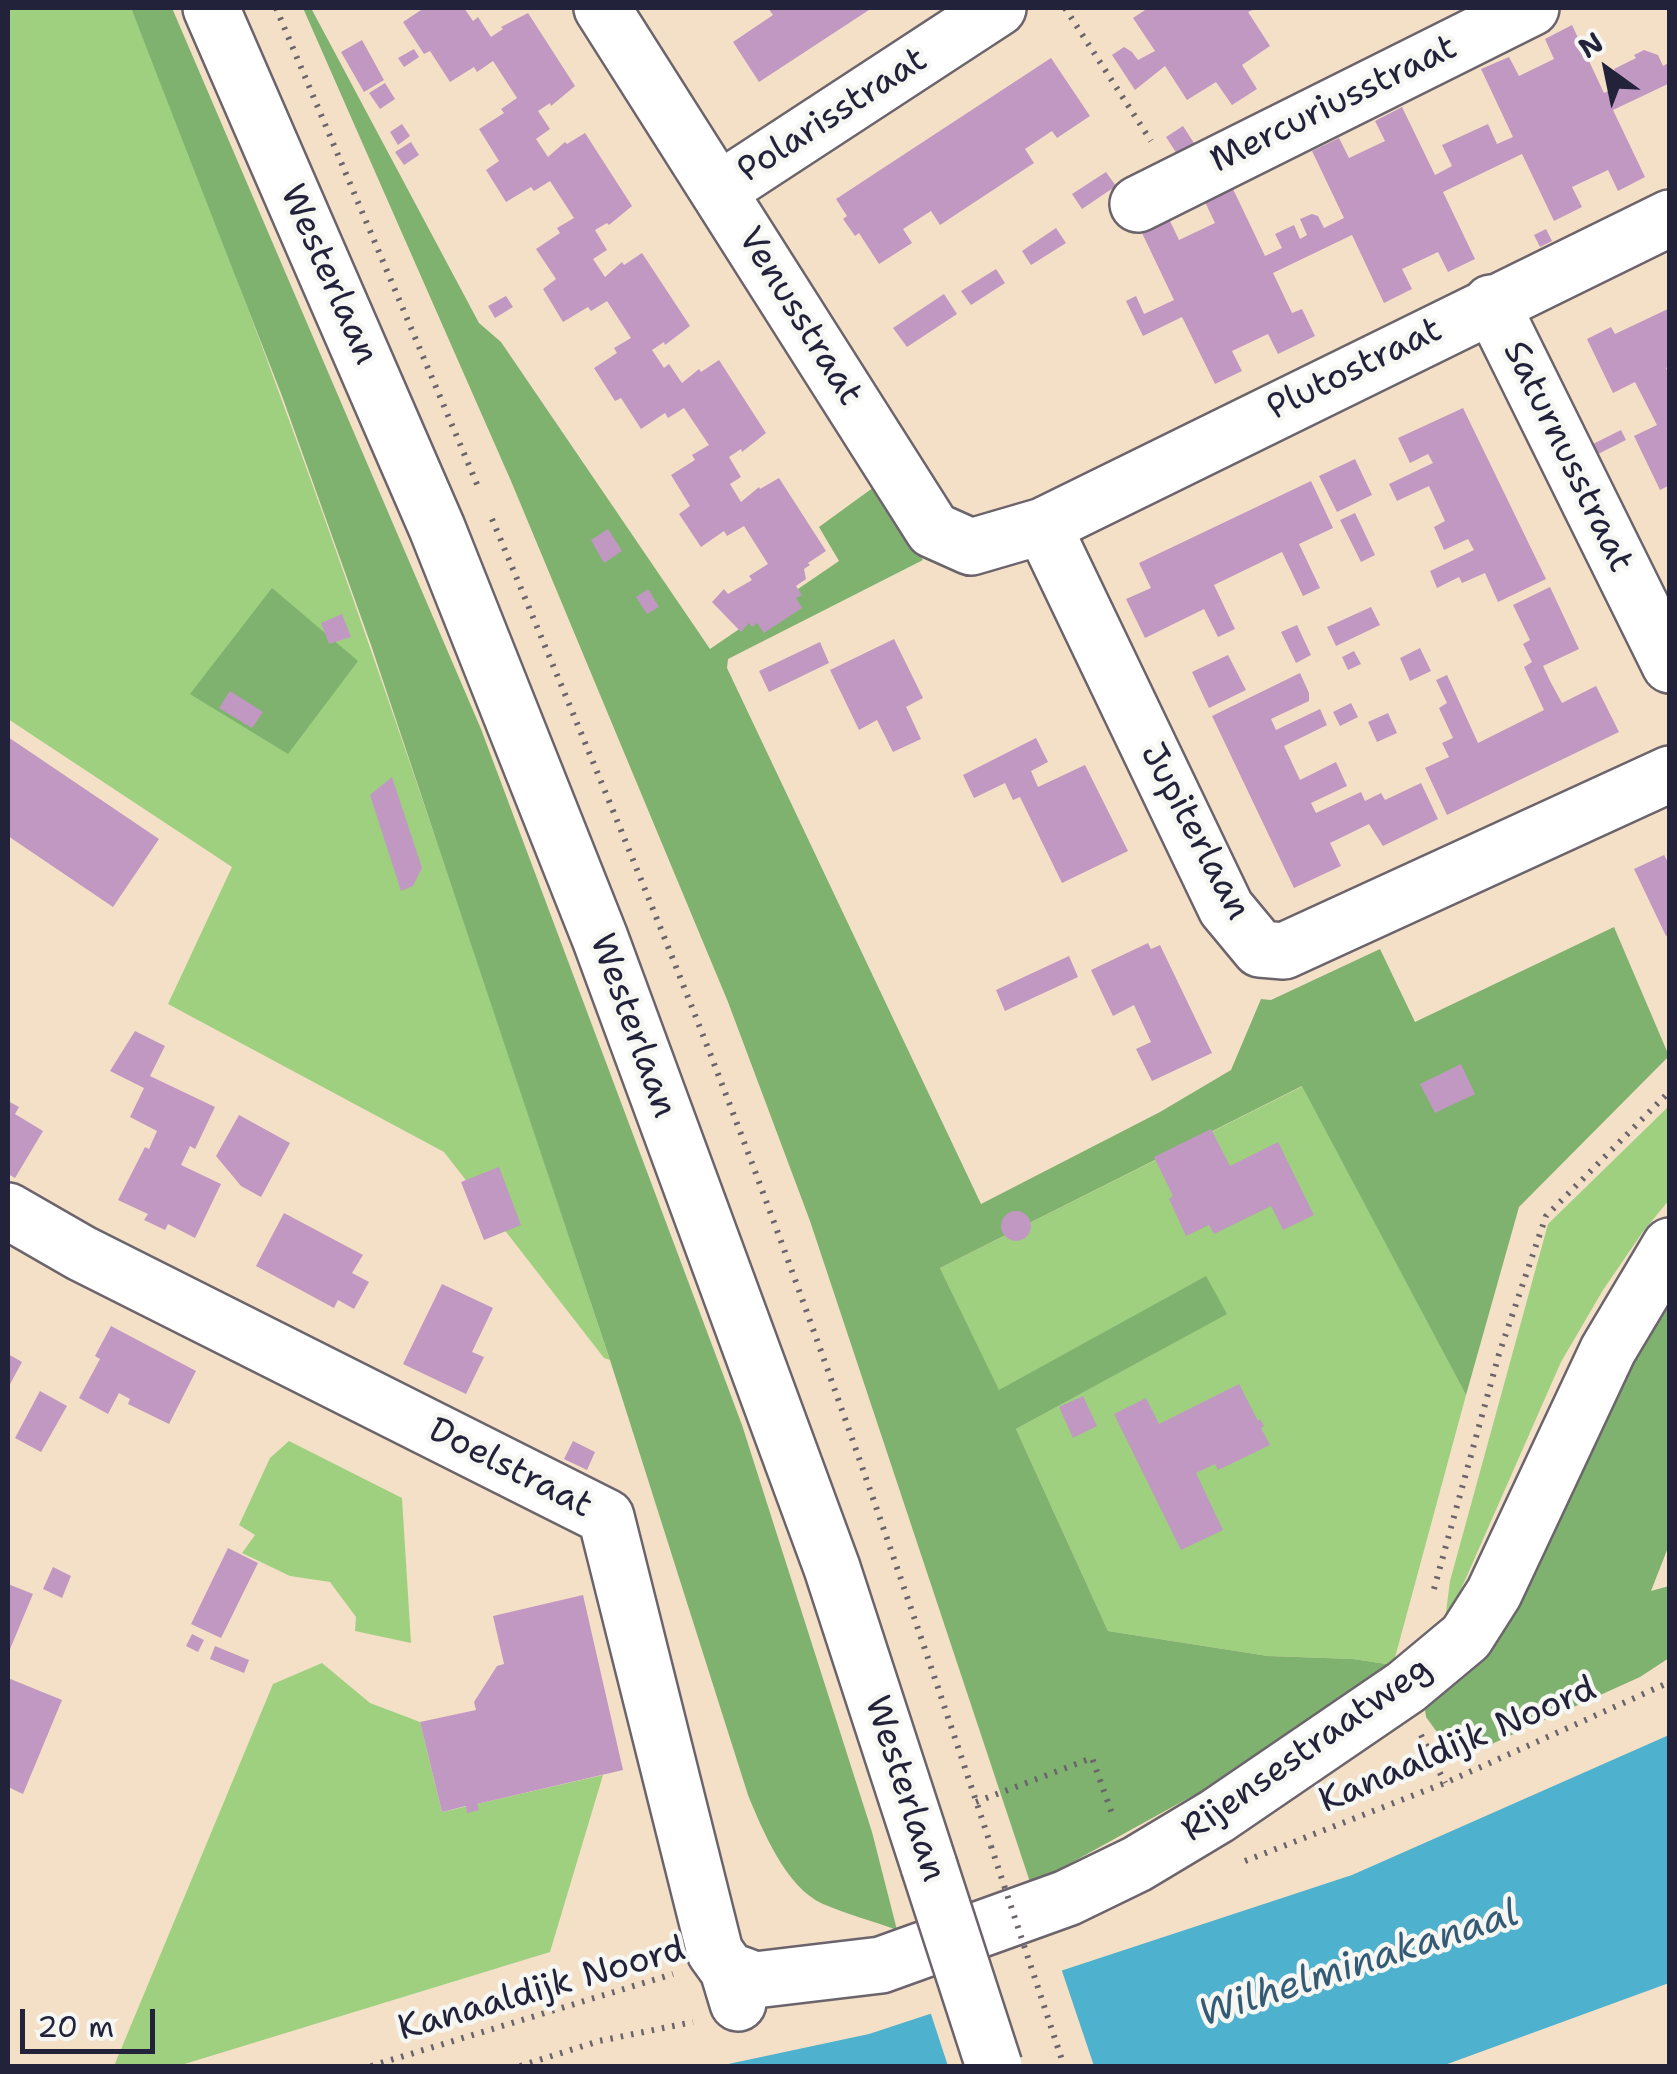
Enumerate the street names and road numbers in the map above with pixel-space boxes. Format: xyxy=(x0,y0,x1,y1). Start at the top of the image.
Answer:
street label: Mercuriusstraat xyxy=(1204,27,1464,183)
street label: Polarisstraat xyxy=(731,39,935,193)
street label: Westerlaan xyxy=(270,179,386,371)
street label: Venusstraat xyxy=(728,220,870,414)
street label: Plutostraat xyxy=(1261,310,1449,430)
street label: Saturnusstraat xyxy=(1493,335,1641,579)
street label: Jupiterlaan xyxy=(1130,736,1258,928)
street label: Westerlaan xyxy=(579,928,685,1124)
street label: Doelstraat xyxy=(421,1410,599,1528)
street label: Rijensestraatweg xyxy=(1174,1648,1440,1852)
street label: Kanaaldijk Noord xyxy=(1313,1669,1603,1823)
street label: Westerlaan xyxy=(854,1691,954,1887)
street label: Kanaaldijk Noord xyxy=(394,1929,690,2051)

